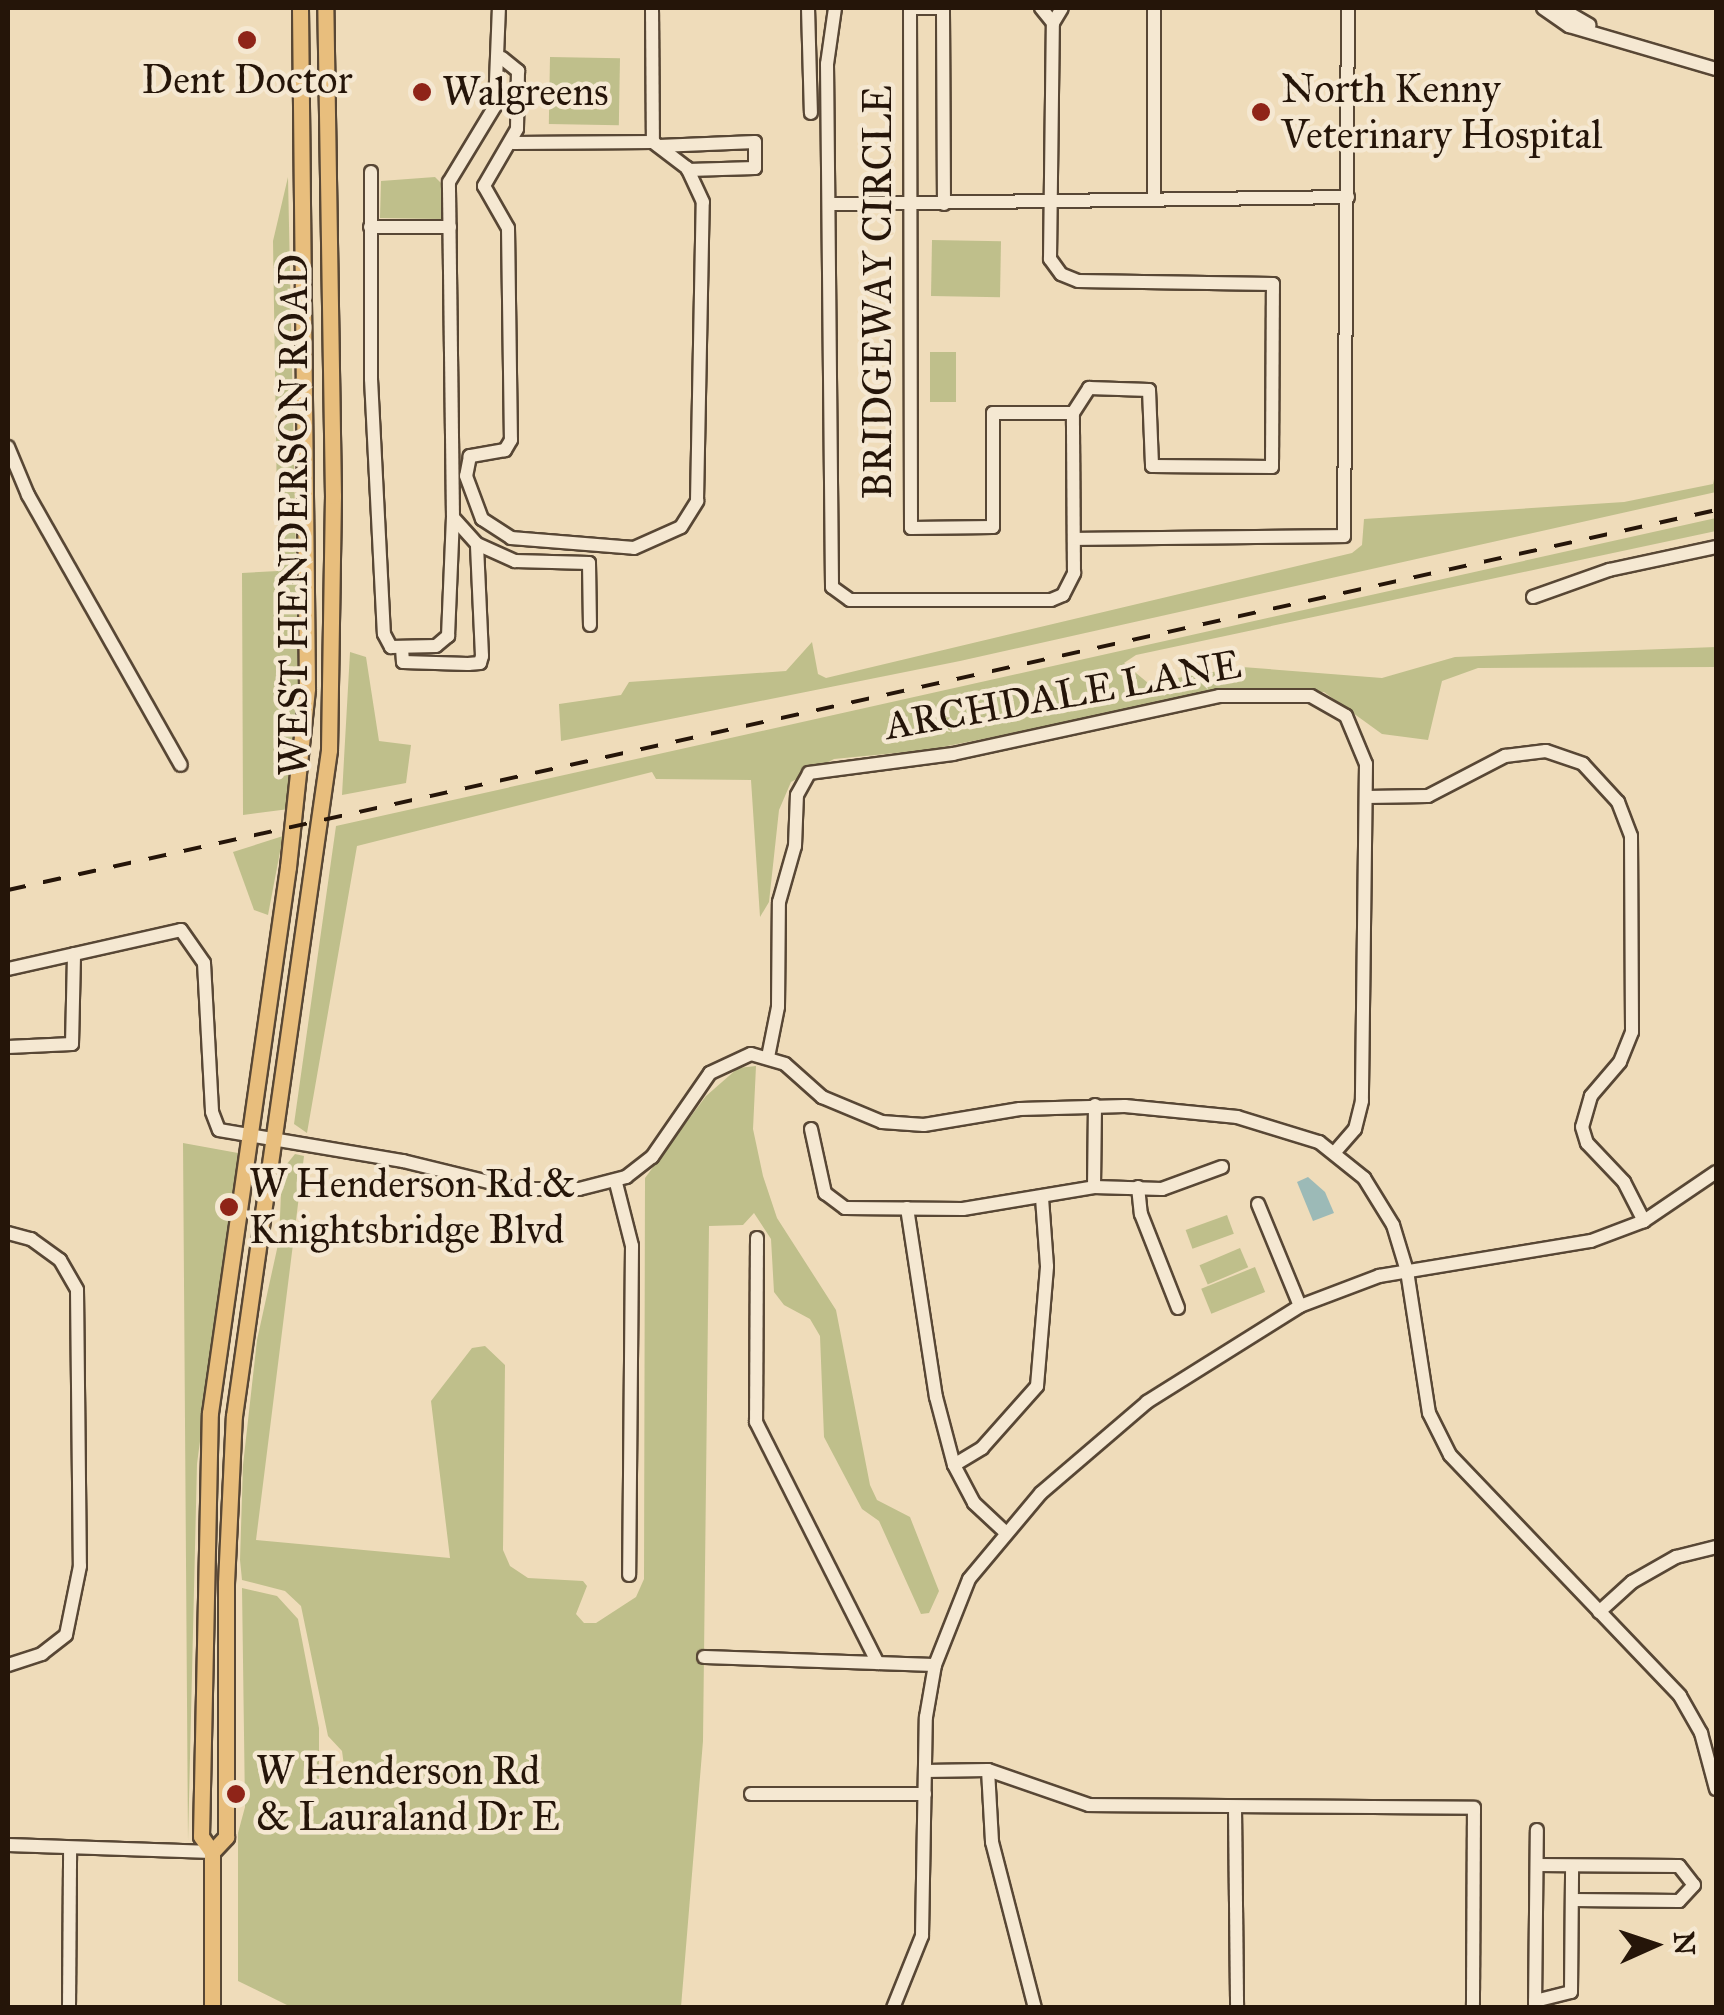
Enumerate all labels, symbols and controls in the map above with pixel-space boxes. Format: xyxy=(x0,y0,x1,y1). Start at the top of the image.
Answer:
marker: Dent Doctor xyxy=(236,29,258,51)
place label: Dent Doctor xyxy=(142,56,352,104)
place label: North Kenny Veterinary Hospital xyxy=(1281,65,1602,159)
place label: Walgreens xyxy=(442,68,609,116)
marker: Walgreens xyxy=(411,81,433,103)
street label: BRIDGEWAY CIRCLE xyxy=(854,85,902,499)
marker: North Kenny Veterinary Hospital xyxy=(1250,101,1272,123)
street label: WEST HENDERSON ROAD xyxy=(270,254,318,776)
street label: ARCHDALE LANE xyxy=(881,640,1245,750)
place label: W Henderson Rd & Knightsbridge Blvd xyxy=(249,1160,576,1254)
marker: W Henderson Rd & Knightsbridge Blvd xyxy=(218,1196,240,1218)
place label: W Henderson Rd & Lauraland Dr E xyxy=(256,1747,560,1841)
marker: W Henderson Rd & Lauraland Dr E xyxy=(225,1783,247,1805)
north arrow xyxy=(1604,1895,1704,1995)
text: N xyxy=(1666,1931,1703,1956)

